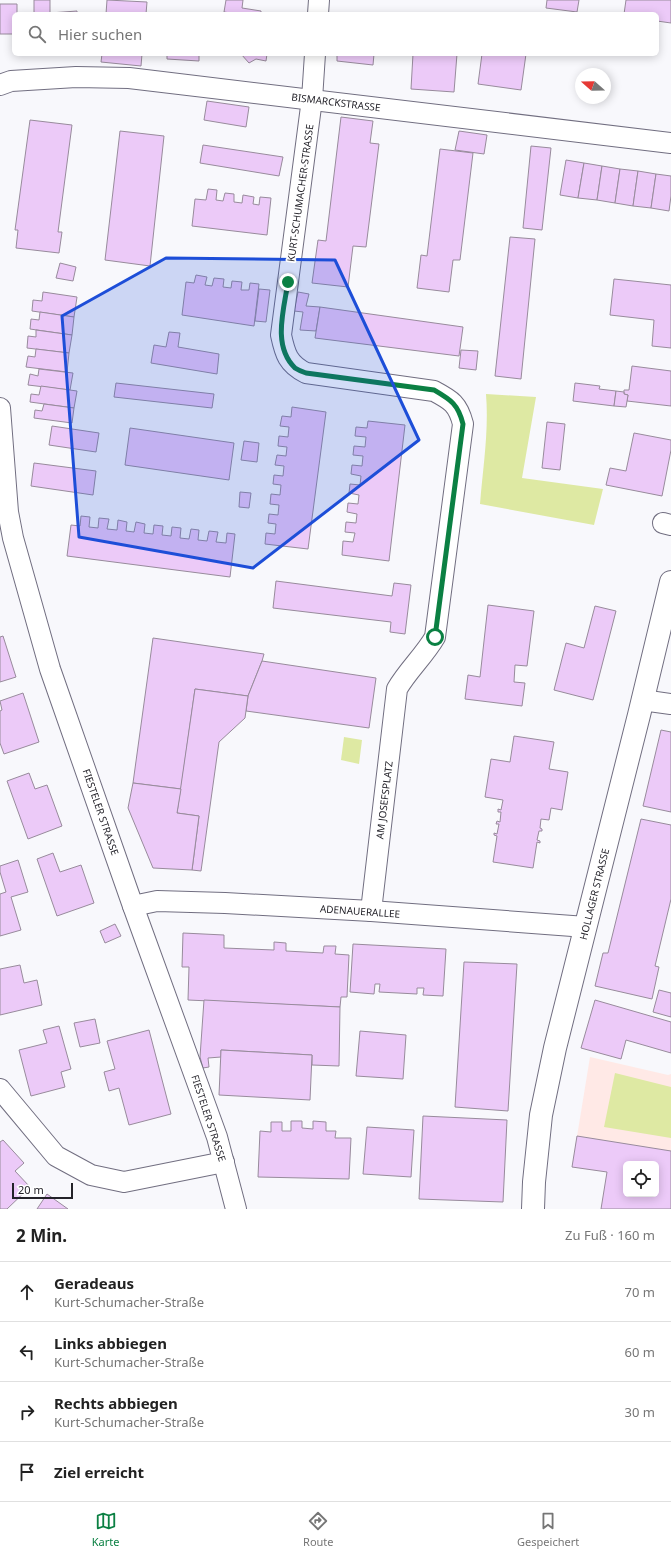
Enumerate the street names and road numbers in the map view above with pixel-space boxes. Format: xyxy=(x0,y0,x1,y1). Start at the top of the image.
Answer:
street label: BISMARCKSTRASSE xyxy=(291,90,381,114)
street label: KURT-SCHUMACHER-STRASSE xyxy=(283,123,317,263)
street label: AM JOSEFSPLATZ xyxy=(372,760,396,840)
street label: FIESTELER STRASSE xyxy=(80,767,122,857)
street label: HOLLAGER STRASSE xyxy=(576,847,612,941)
street label: ADENAUERALLEE xyxy=(319,901,401,921)
street label: FIESTELER STRASSE xyxy=(188,1073,230,1163)

